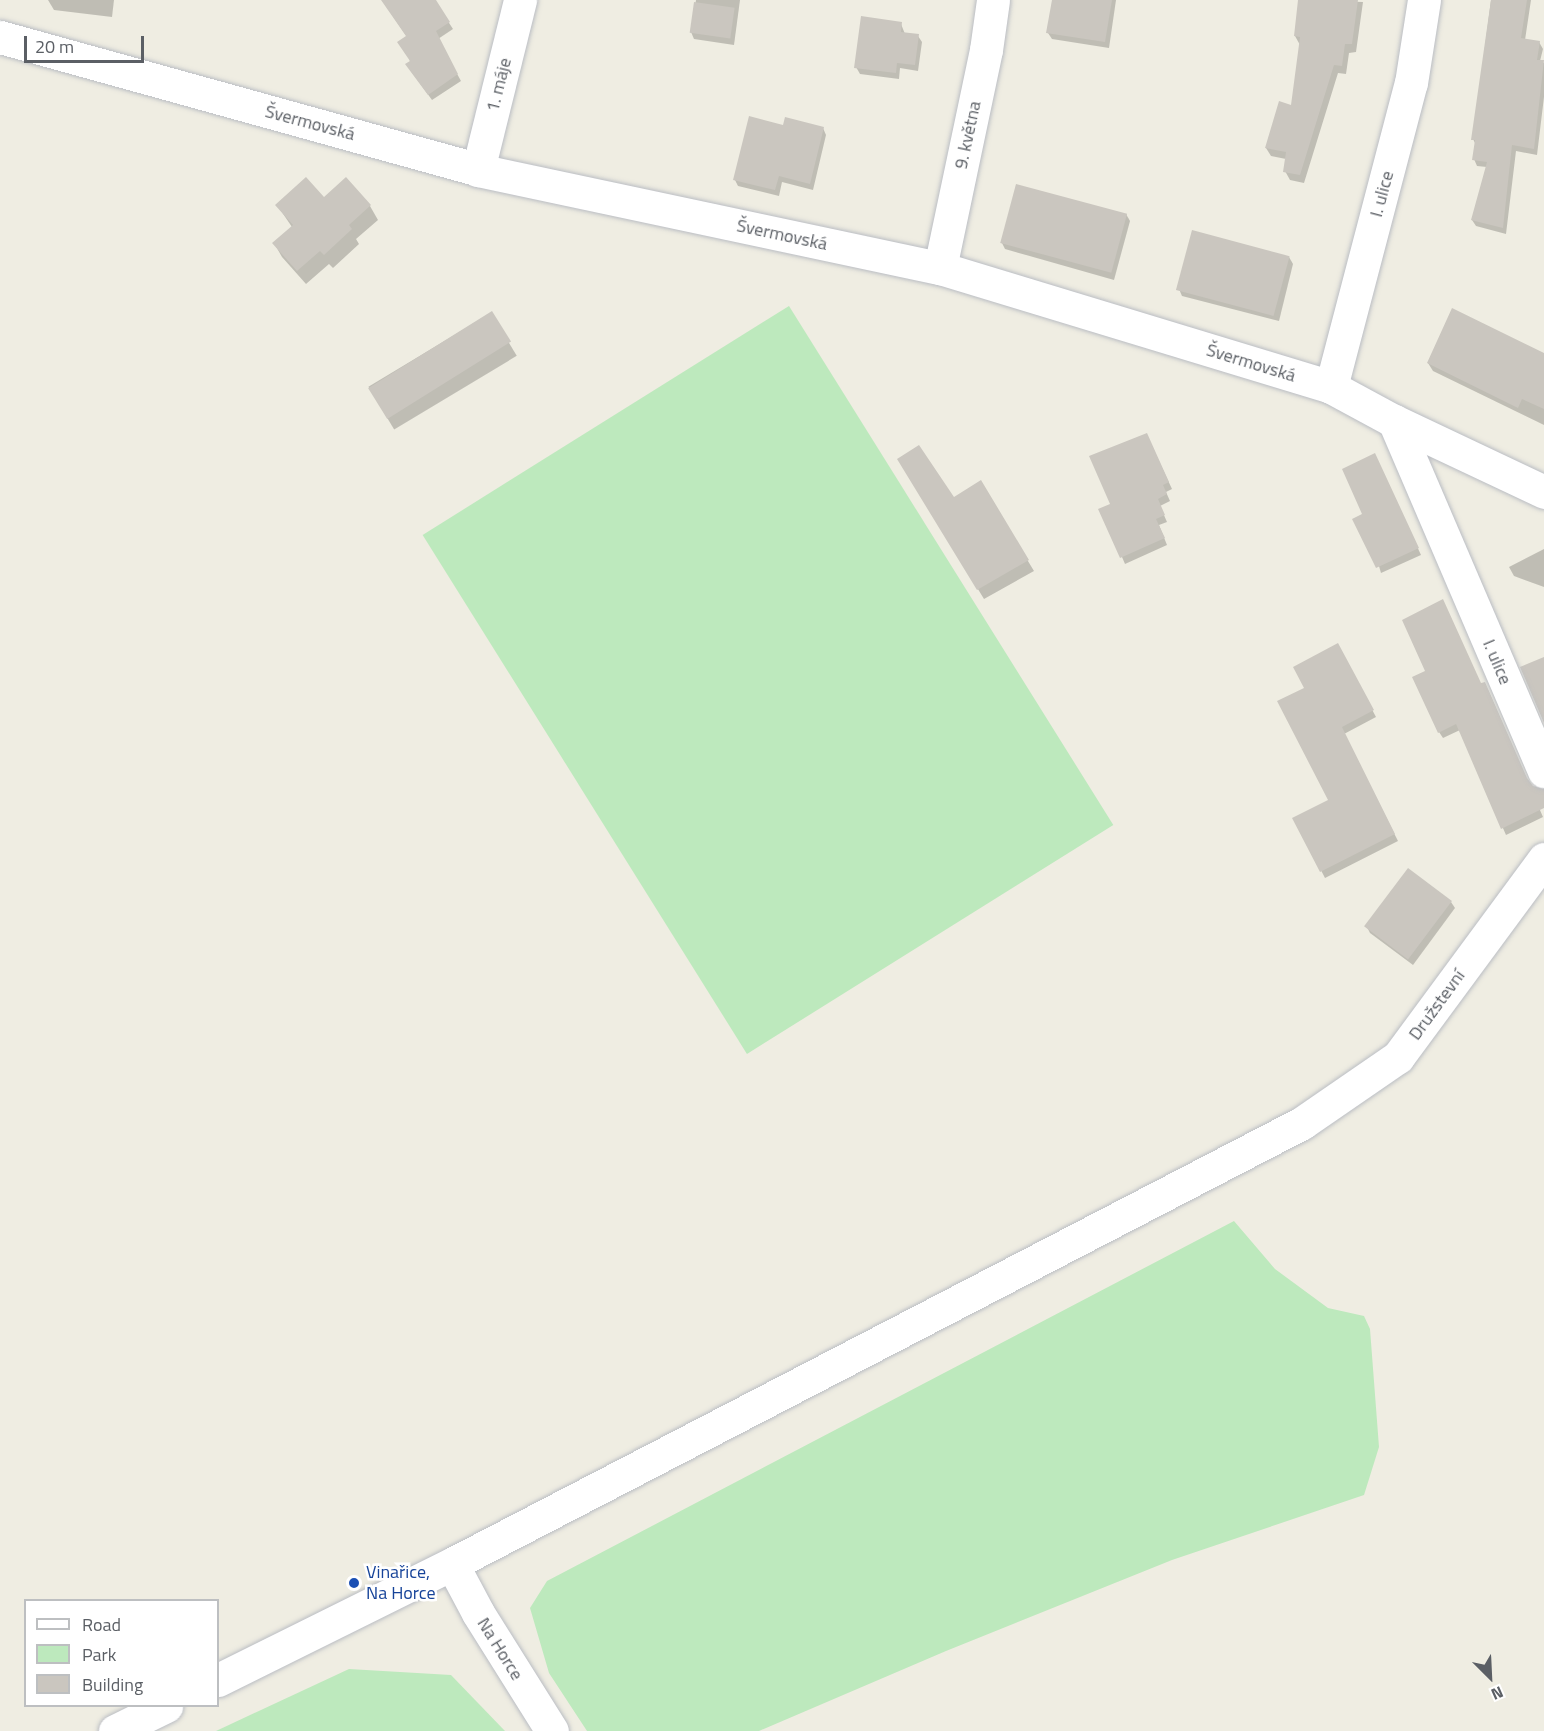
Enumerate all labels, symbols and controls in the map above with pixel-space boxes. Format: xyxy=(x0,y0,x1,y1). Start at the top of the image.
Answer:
scale bar xyxy=(27,24,147,62)
text: 20 m xyxy=(35,33,74,60)
street label: 1. máje xyxy=(482,56,516,114)
street label: 9. května xyxy=(950,99,986,171)
street label: Švermovská xyxy=(263,101,357,145)
street label: I. ulice xyxy=(1366,169,1398,219)
street label: Švermovská xyxy=(735,215,829,255)
street label: Švermovská xyxy=(1204,339,1298,387)
street label: I. ulice xyxy=(1478,636,1516,688)
street label: Družstevní xyxy=(1404,966,1470,1044)
place label: Vinařice, Na Horce xyxy=(366,1562,436,1604)
marker: Vinařice, Na Horce xyxy=(347,1576,361,1590)
legend xyxy=(24,1599,219,1707)
text: Road xyxy=(82,1611,121,1638)
street label: Na Horce xyxy=(472,1614,528,1684)
text: Park xyxy=(82,1641,116,1668)
north arrow xyxy=(1460,1647,1520,1707)
text: Building xyxy=(82,1671,143,1698)
text: N xyxy=(1487,1680,1507,1707)

